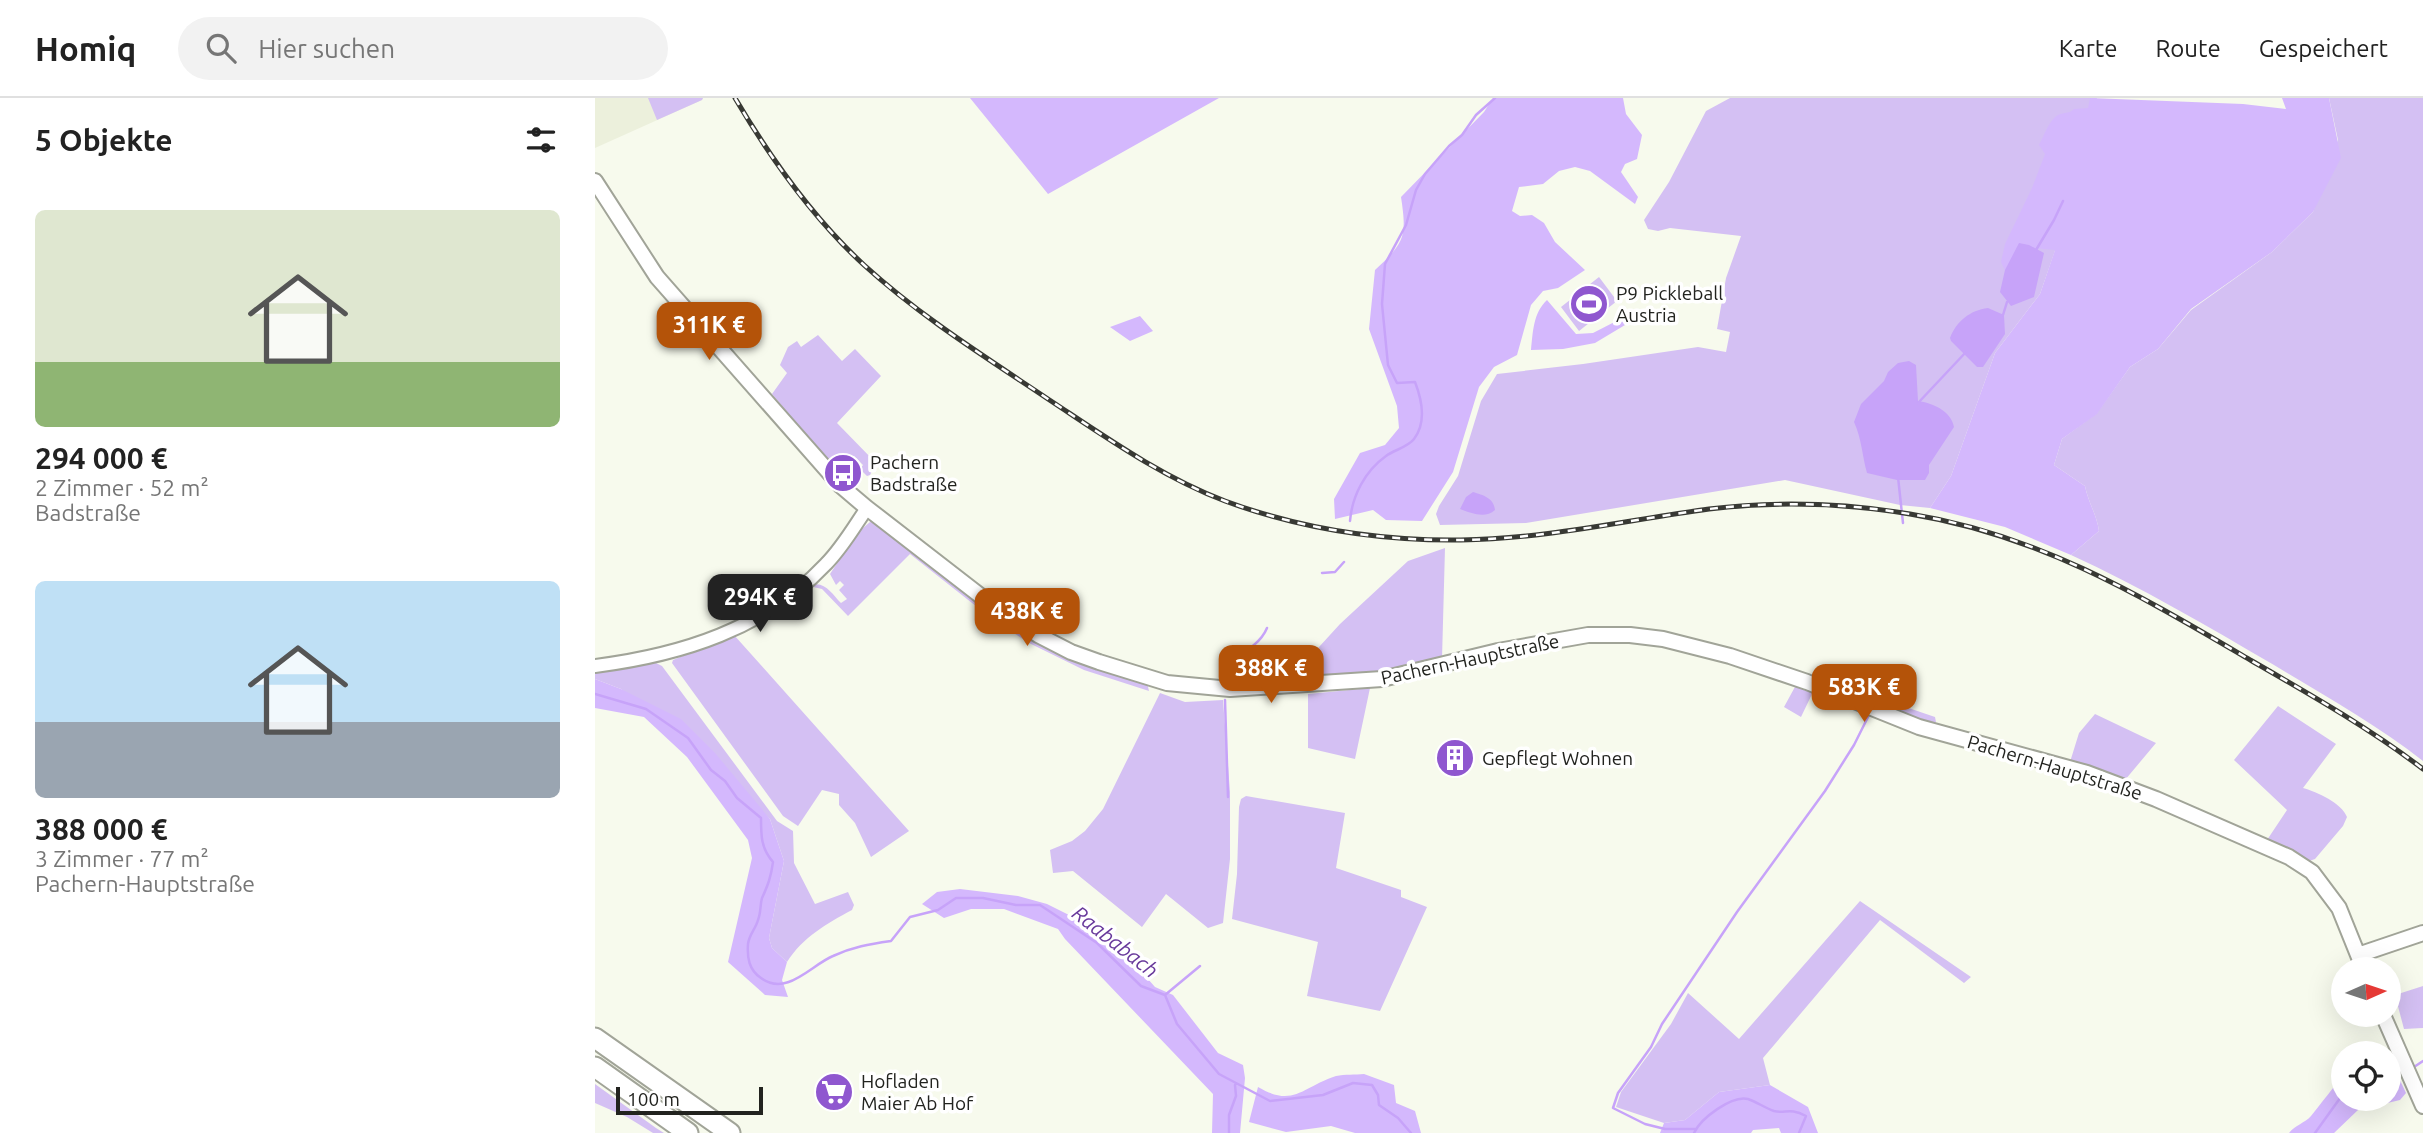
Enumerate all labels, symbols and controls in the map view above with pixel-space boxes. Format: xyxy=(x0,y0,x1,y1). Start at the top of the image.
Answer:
search box xyxy=(178,17,668,80)
icon: search xyxy=(202,29,240,67)
text: Homiq xyxy=(35,30,136,67)
text: Hier suchen xyxy=(258,34,395,63)
text: Karte xyxy=(2059,35,2117,62)
text: Route xyxy=(2155,35,2221,62)
text: Gespeichert xyxy=(2259,35,2388,62)
icon: filters xyxy=(522,121,560,159)
text: 5 Objekte xyxy=(35,123,173,157)
icon: home xyxy=(235,256,361,382)
place label: P9 Pickleball Austria xyxy=(1616,282,1723,326)
sports icon: P9 Pickleball Austria xyxy=(1568,283,1610,325)
pin: 311K € xyxy=(652,302,766,362)
text: 311K € xyxy=(673,312,745,337)
text: 294 000 € xyxy=(35,441,168,475)
place label: Pachern Badstraße xyxy=(870,451,958,495)
bus stop icon: Pachern Badstraße xyxy=(822,452,864,494)
text: 2 Zimmer · 52 m² xyxy=(35,475,209,500)
text: Badstraße xyxy=(35,500,141,525)
pin: 294K € xyxy=(703,574,817,634)
text: 294K € xyxy=(724,584,796,609)
pin: 438K € xyxy=(970,588,1084,648)
text: 438K € xyxy=(991,598,1063,623)
icon: home xyxy=(235,627,361,753)
street label: Pachern-Hauptstraße xyxy=(1379,629,1561,689)
pin: 388K € xyxy=(1214,646,1328,705)
text: 388K € xyxy=(1235,655,1307,680)
pin: 583K € xyxy=(1807,664,1921,724)
text: 583K € xyxy=(1828,674,1900,699)
street label: Pachern-Hauptstraße xyxy=(1965,730,2145,804)
building icon: Gepflegt Wohnen xyxy=(1434,737,1476,779)
place label: Gepflegt Wohnen xyxy=(1482,747,1633,769)
text: 388 000 € xyxy=(35,812,168,846)
text: 3 Zimmer · 77 m² xyxy=(35,846,209,871)
text: Pachern-Hauptstraße xyxy=(35,871,255,896)
water label: Raababach xyxy=(1068,900,1163,982)
north arrow xyxy=(2331,957,2401,1027)
map controls xyxy=(2331,957,2401,1111)
button: locate xyxy=(2331,1041,2401,1111)
place label: Hofladen Maier Ab Hof xyxy=(861,1070,974,1114)
supermarket icon: Hofladen Maier Ab Hof xyxy=(813,1071,855,1113)
scale bar xyxy=(616,1084,763,1116)
text: 100 m xyxy=(627,1088,680,1110)

